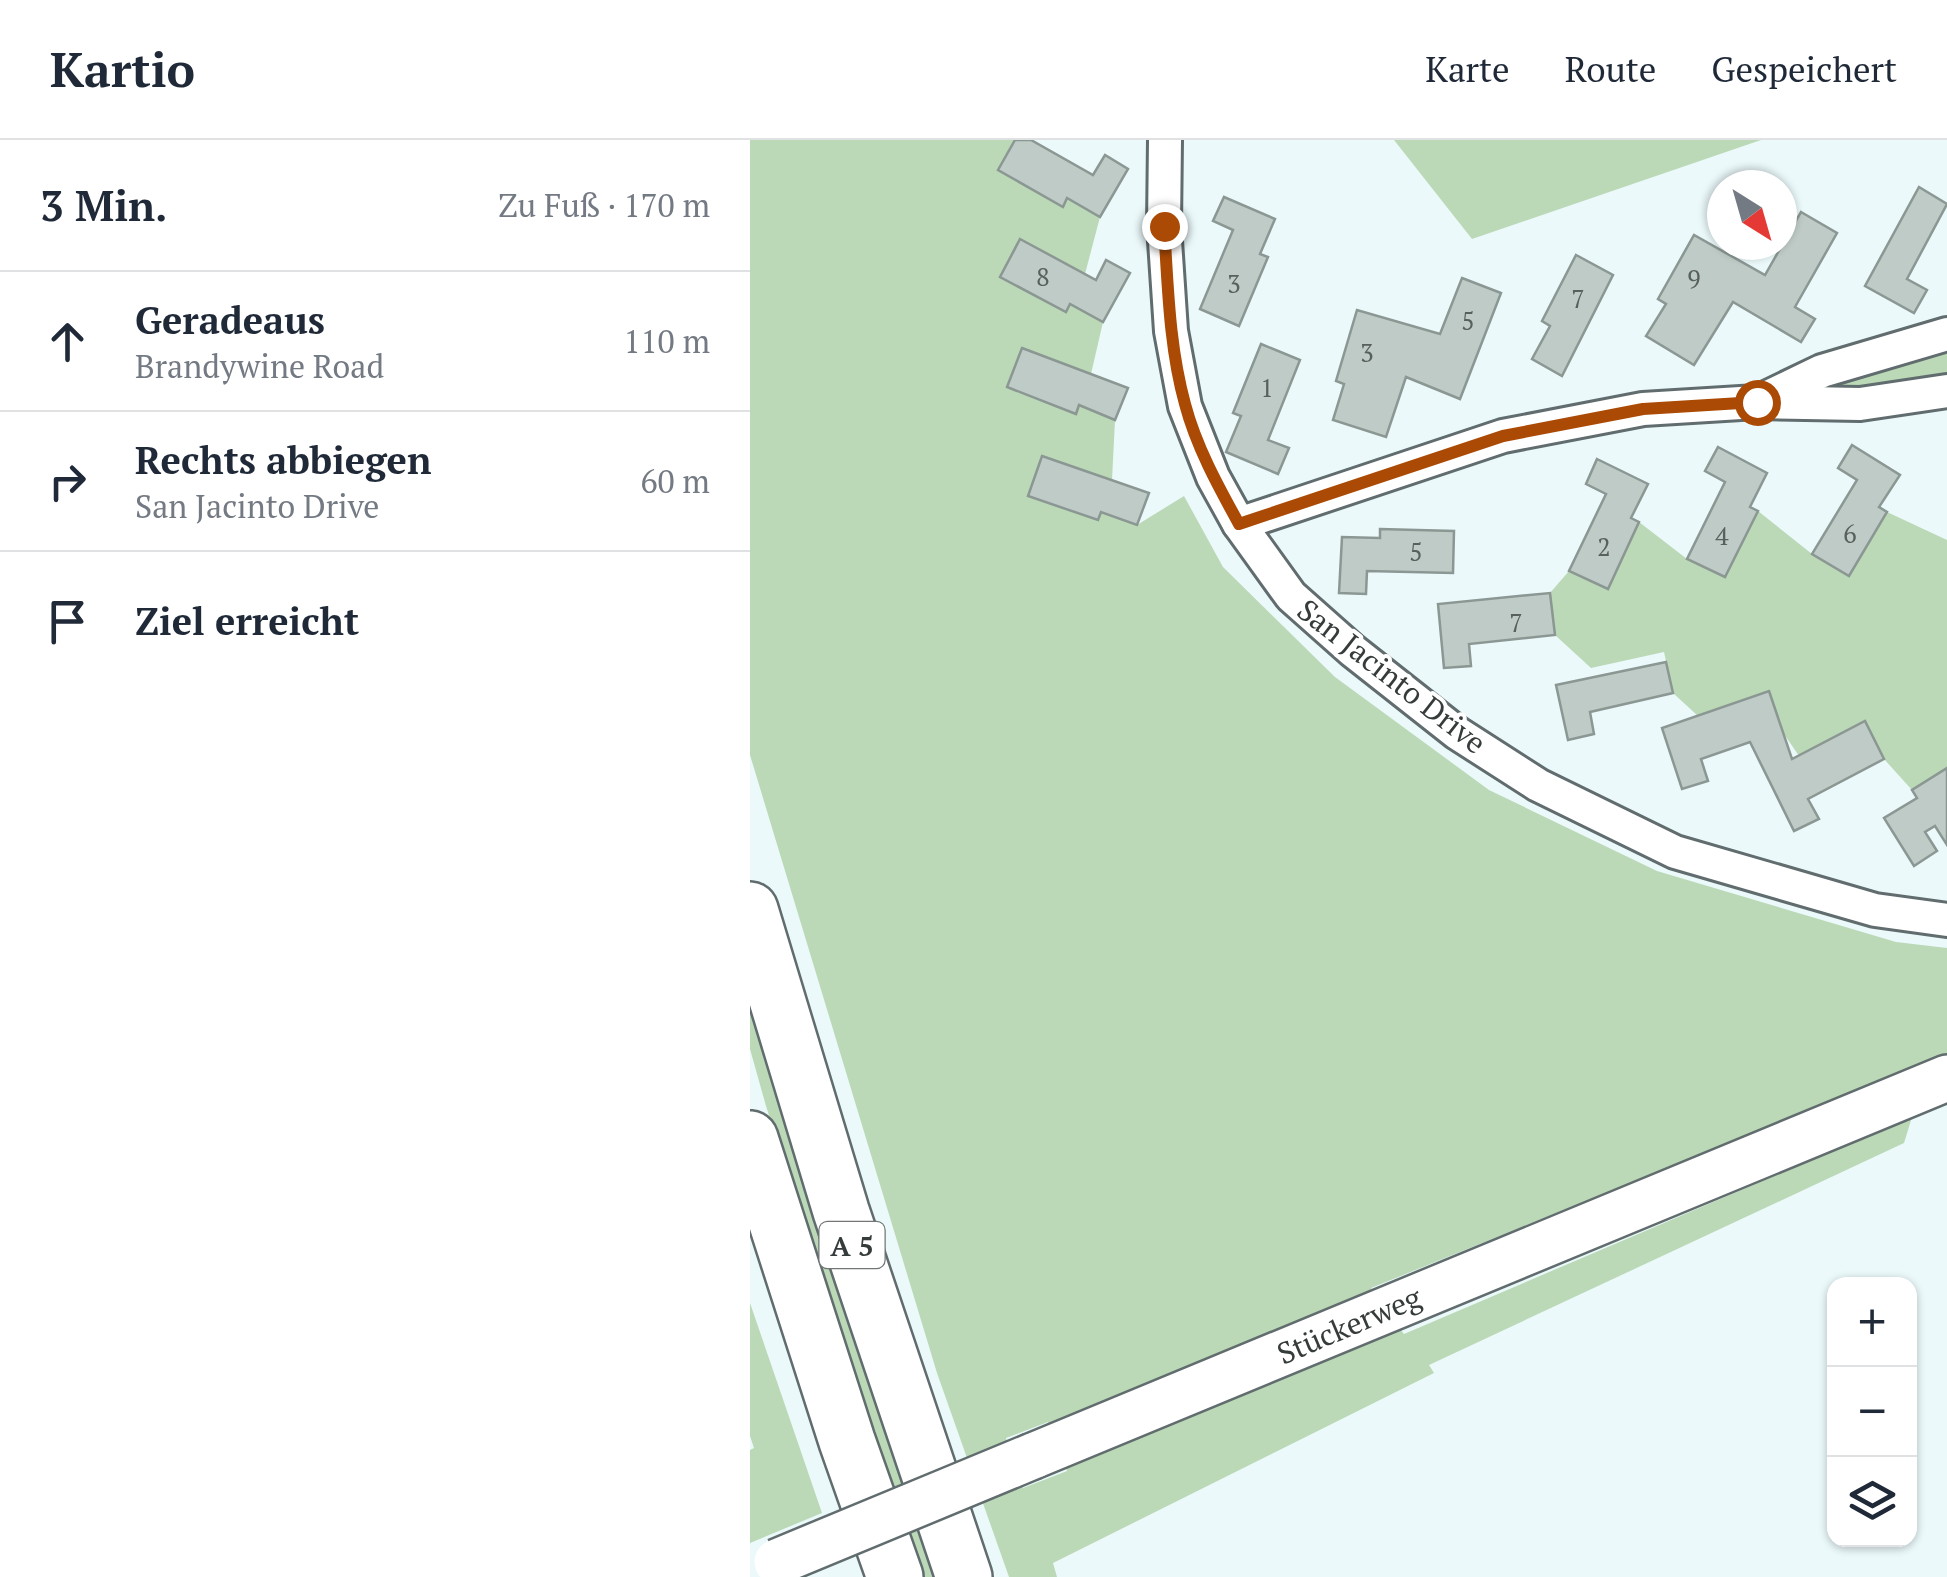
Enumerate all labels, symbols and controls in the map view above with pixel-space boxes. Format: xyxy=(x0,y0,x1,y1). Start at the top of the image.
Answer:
text: Kartio xyxy=(50,37,195,101)
text: Karte xyxy=(1425,46,1510,92)
text: Route xyxy=(1565,46,1656,92)
text: Gespeichert xyxy=(1711,46,1897,92)
north arrow xyxy=(1707,170,1797,260)
text: 3 Min. xyxy=(40,177,168,233)
text: Zu Fuß · 170 m xyxy=(498,184,710,226)
route end xyxy=(1142,204,1188,250)
house number: 8 xyxy=(1036,260,1050,293)
house number: 9 xyxy=(1687,262,1701,295)
house number: 3 xyxy=(1227,267,1241,300)
house number: 7 xyxy=(1571,282,1585,315)
text: Geradeaus xyxy=(135,295,325,345)
house number: 5 xyxy=(1461,304,1475,337)
icon: ahead xyxy=(40,314,95,369)
text: 110 m xyxy=(623,320,710,362)
house number: 3 xyxy=(1360,336,1374,369)
text: Brandywine Road xyxy=(135,345,384,387)
house number: 1 xyxy=(1260,371,1274,404)
route start xyxy=(1735,380,1781,426)
text: Rechts abbiegen xyxy=(135,435,431,485)
icon: right xyxy=(40,454,95,509)
text: 60 m xyxy=(640,460,710,502)
text: San Jacinto Drive xyxy=(135,485,379,527)
house number: 6 xyxy=(1843,517,1857,550)
house number: 4 xyxy=(1715,519,1729,552)
house number: 2 xyxy=(1597,530,1611,563)
house number: 5 xyxy=(1409,535,1423,568)
street label: San Jacinto Drive xyxy=(1289,590,1495,762)
icon: arrive xyxy=(40,594,95,649)
text: Ziel erreicht xyxy=(135,596,359,646)
house number: 7 xyxy=(1509,606,1523,639)
road number: A 5 xyxy=(820,1222,884,1268)
street label: Stückerweg xyxy=(1271,1276,1428,1373)
map controls xyxy=(1827,1277,1917,1547)
button: + xyxy=(1827,1277,1917,1367)
button: − xyxy=(1827,1367,1917,1457)
button: layers xyxy=(1827,1457,1917,1547)

